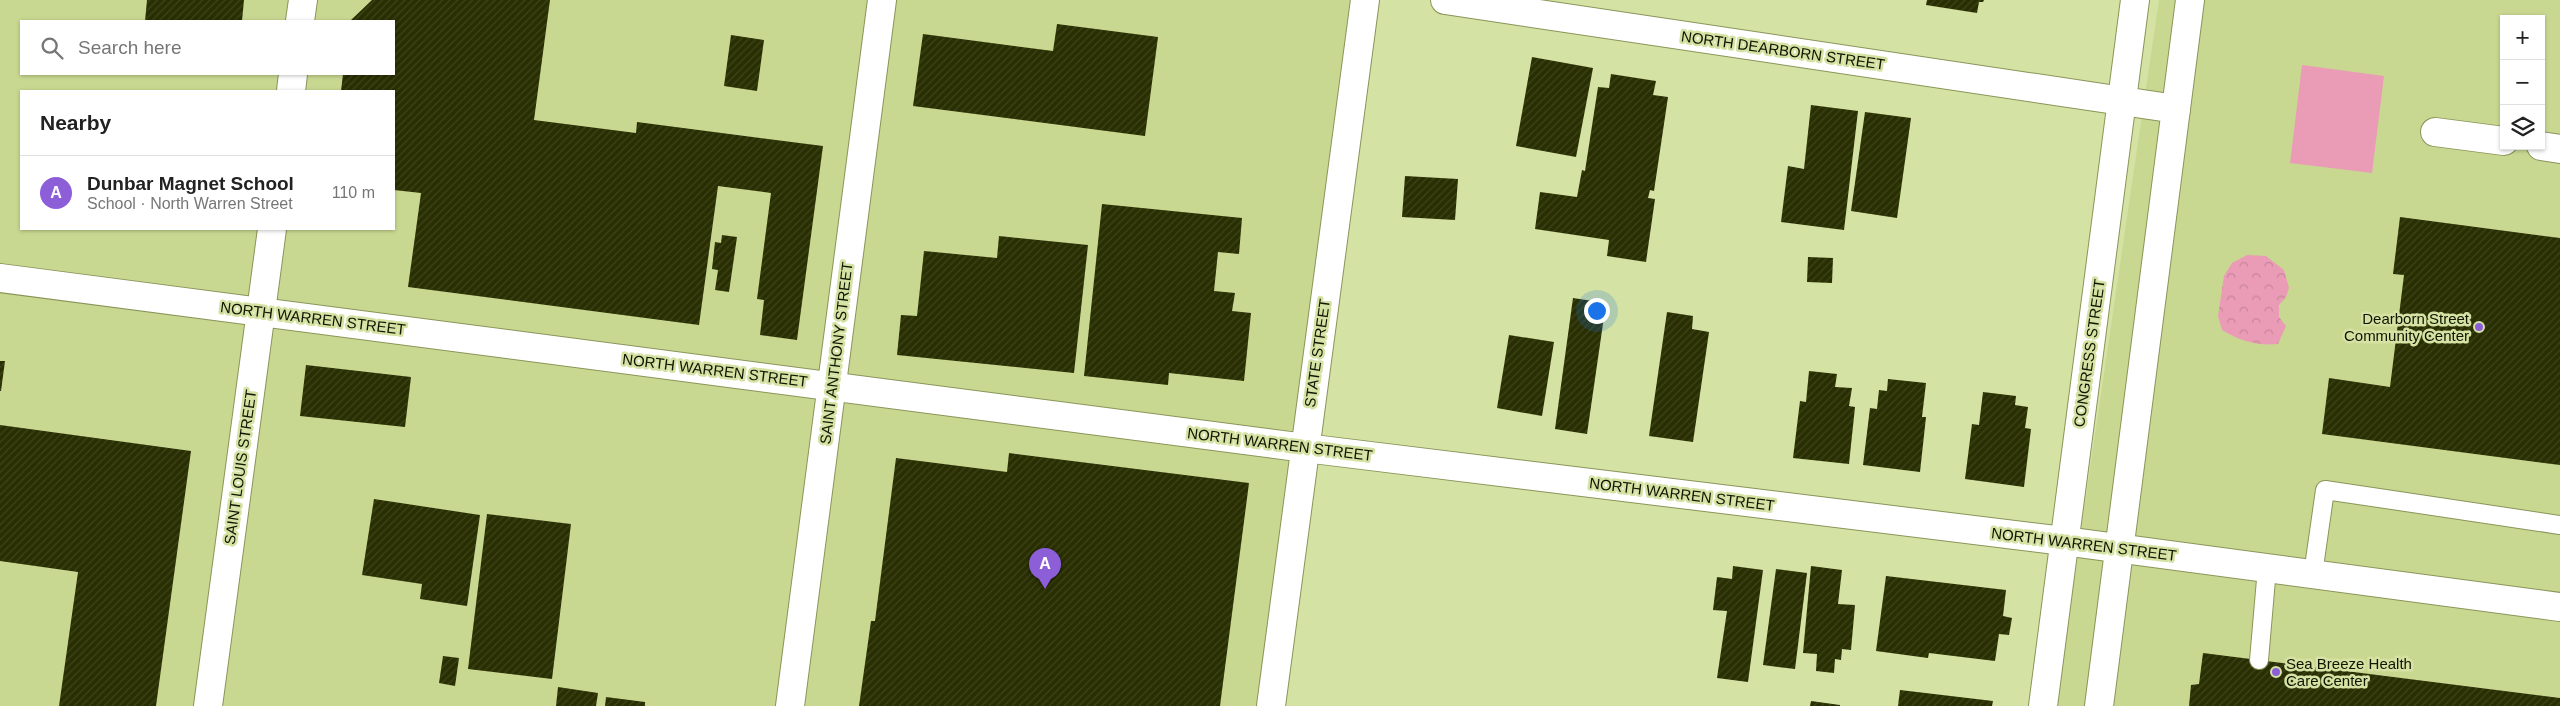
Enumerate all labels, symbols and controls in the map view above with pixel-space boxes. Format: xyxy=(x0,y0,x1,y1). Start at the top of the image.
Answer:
map controls xyxy=(2500,15,2545,150)
button: + xyxy=(2500,15,2545,60)
search box xyxy=(20,20,395,75)
street label: NORTH DEARBORN STREET xyxy=(1680,27,1886,73)
icon: search xyxy=(38,34,66,62)
text: Search here xyxy=(78,37,182,58)
button: − xyxy=(2500,60,2545,105)
button: layers xyxy=(2500,105,2545,150)
text: Nearby xyxy=(40,111,111,134)
text: Dunbar Magnet School xyxy=(87,173,294,194)
text: A xyxy=(50,184,62,201)
text: 110 m xyxy=(332,184,375,201)
text: School · North Warren Street xyxy=(87,195,293,212)
street label: SAINT ANTHONY STREET xyxy=(816,261,856,445)
street label: CONGRESS STREET xyxy=(2070,278,2108,428)
street label: NORTH WARREN STREET xyxy=(219,298,407,338)
street label: STATE STREET xyxy=(1301,298,1333,408)
your location xyxy=(1584,298,1610,324)
place label: Dearborn Street Community Center xyxy=(2344,310,2470,344)
marker: Dearborn Street Community Center xyxy=(2473,321,2485,333)
street label: NORTH WARREN STREET xyxy=(621,350,809,390)
street label: SAINT LOUIS STREET xyxy=(221,388,259,546)
street label: NORTH WARREN STREET xyxy=(1186,424,1374,464)
street label: NORTH WARREN STREET xyxy=(1588,474,1776,514)
street label: NORTH WARREN STREET xyxy=(1990,524,2178,564)
pin: A xyxy=(1029,548,1061,589)
place label: Sea Breeze Health Care Center xyxy=(2286,655,2412,689)
marker: Sea Breeze Health Care Center xyxy=(2270,666,2282,678)

